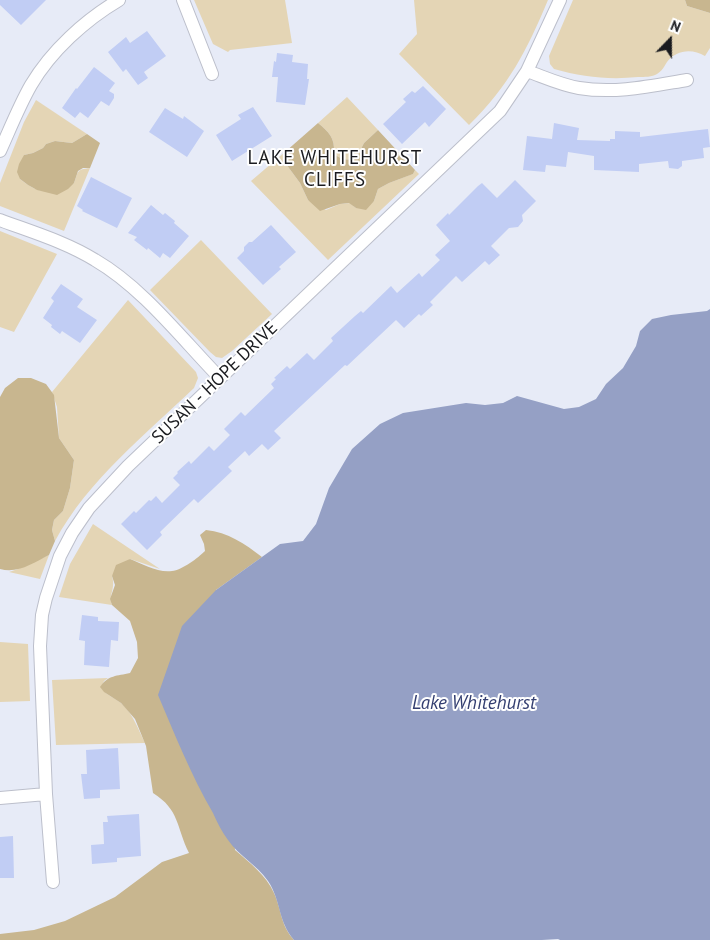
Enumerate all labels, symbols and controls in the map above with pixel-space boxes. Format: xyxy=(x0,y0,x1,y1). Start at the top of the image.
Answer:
north arrow xyxy=(645,15,695,65)
text: N xyxy=(668,16,683,36)
district label: LAKE WHITEHURST CLIFFS xyxy=(246,148,424,192)
street label: SUSAN - HOPE DRIVE xyxy=(148,318,282,448)
water label: Lake Whitehurst xyxy=(412,693,536,715)

